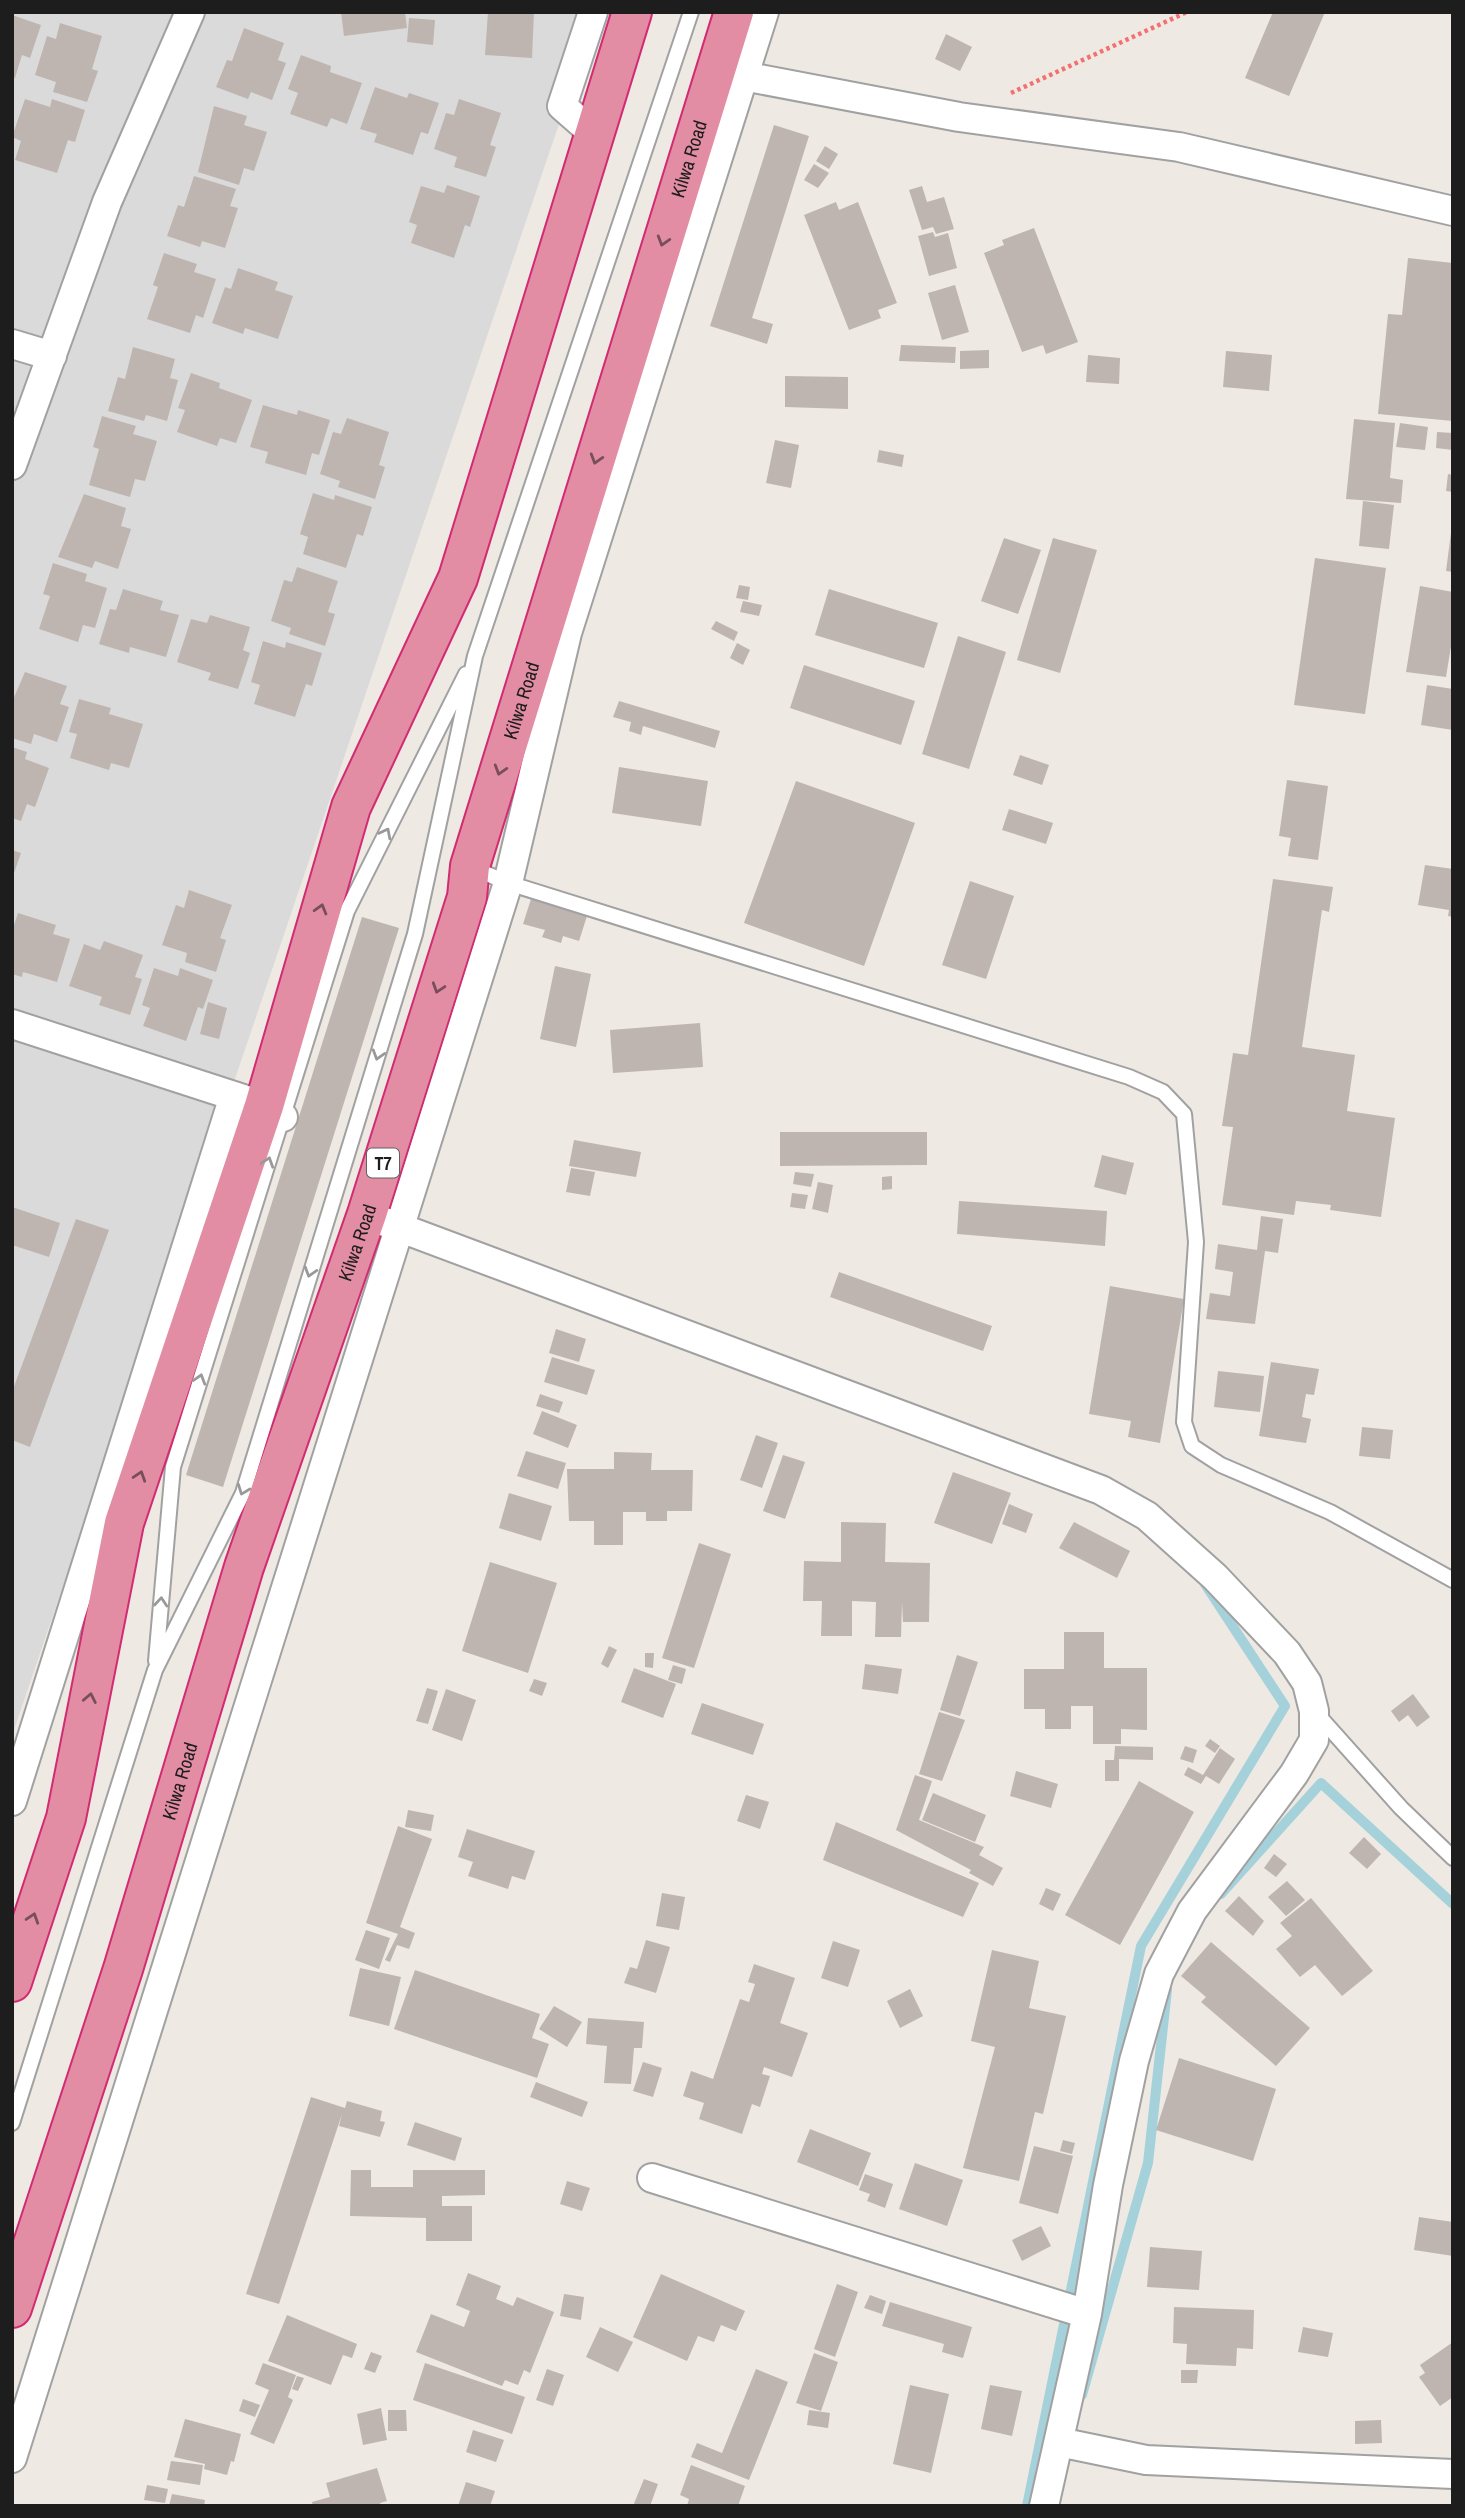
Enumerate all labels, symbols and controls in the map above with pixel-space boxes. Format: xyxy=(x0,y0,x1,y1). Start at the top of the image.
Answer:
street label: Kilwa Road xyxy=(664,117,713,201)
one-way arrow xyxy=(656,235,671,247)
one-way arrow xyxy=(589,452,604,464)
street label: Kilwa Road xyxy=(497,659,545,743)
one-way arrow xyxy=(493,763,508,775)
one-way arrow xyxy=(377,828,391,840)
one-way arrow xyxy=(313,904,328,916)
one-way arrow xyxy=(432,982,447,994)
one-way arrow xyxy=(371,1049,386,1061)
road number: T7 xyxy=(367,1148,399,1178)
one-way arrow xyxy=(260,1156,275,1168)
street label: Kilwa Road xyxy=(332,1201,382,1285)
one-way arrow xyxy=(304,1266,319,1278)
one-way arrow xyxy=(192,1373,207,1385)
one-way arrow xyxy=(132,1470,146,1483)
one-way arrow xyxy=(237,1483,251,1495)
one-way arrow xyxy=(153,1596,168,1607)
one-way arrow xyxy=(81,1692,96,1704)
street label: Kilwa Road xyxy=(156,1739,204,1823)
one-way arrow xyxy=(25,1912,40,1924)

